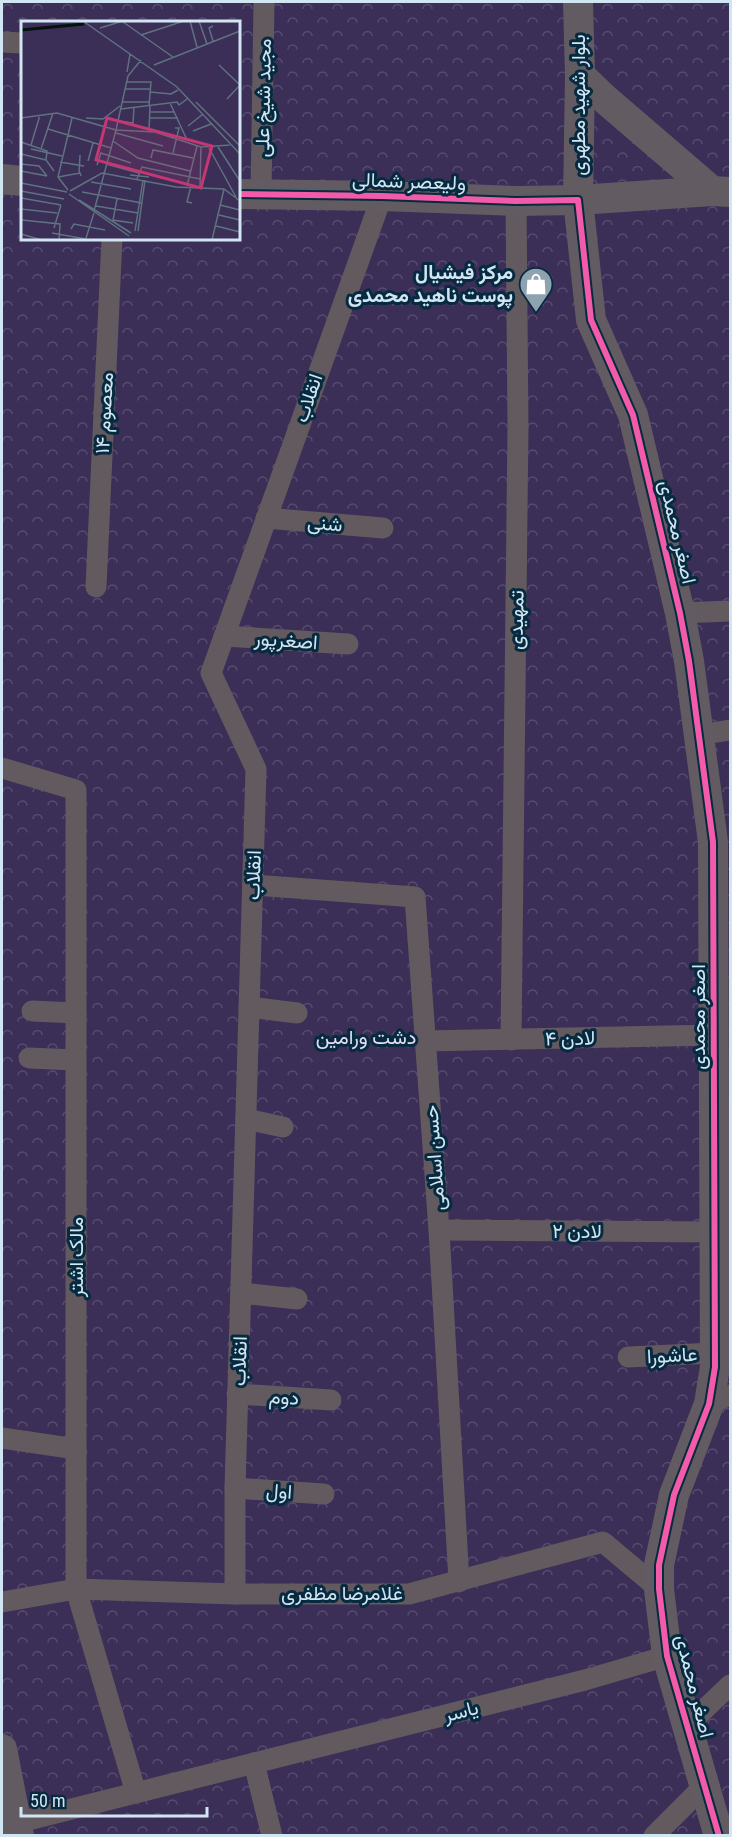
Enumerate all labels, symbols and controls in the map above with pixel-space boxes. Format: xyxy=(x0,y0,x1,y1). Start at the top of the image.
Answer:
inset map xyxy=(21,21,240,240)
street label: بلوار شهید مطهری xyxy=(566,34,591,176)
street label: مجید شیخ علی xyxy=(250,38,278,158)
street label: ولیعصر شمالی xyxy=(352,167,466,196)
place label: مرکز فیشیال پوست ناهید محمدی xyxy=(348,260,513,309)
shop icon: مرکز فیشیال پوست ناهید محمدی xyxy=(518,266,554,313)
street label: ۱۴ معصوم xyxy=(90,371,119,455)
street label: انقلاب xyxy=(289,371,327,425)
street label: اصغر محمدی xyxy=(653,478,702,586)
street label: شنی xyxy=(306,509,344,537)
street label: تمهیدی xyxy=(503,590,530,650)
street label: اصغرپور xyxy=(252,626,319,656)
street label: انقلاب xyxy=(240,850,266,900)
street label: اصغر محمدی xyxy=(686,964,711,1070)
park label: دشت ورامین xyxy=(316,1025,416,1050)
street label: لادن ۴ xyxy=(545,1026,595,1050)
street label: حسن اسلامی xyxy=(418,1104,450,1212)
street label: مالک اشتر xyxy=(64,1217,89,1298)
street label: لادن ۲ xyxy=(552,1219,602,1243)
street label: انقلاب xyxy=(226,1336,252,1386)
street label: عاشورا xyxy=(646,1342,698,1369)
street label: دوم xyxy=(268,1384,300,1411)
street label: اول xyxy=(265,1478,293,1505)
street label: غلامرضا مظفری xyxy=(281,1581,403,1606)
street label: اصغر محمدی xyxy=(670,1632,719,1740)
street label: یاسر xyxy=(440,1695,481,1728)
scale bar xyxy=(21,1780,207,1818)
text: 50 m xyxy=(30,1790,65,1811)

